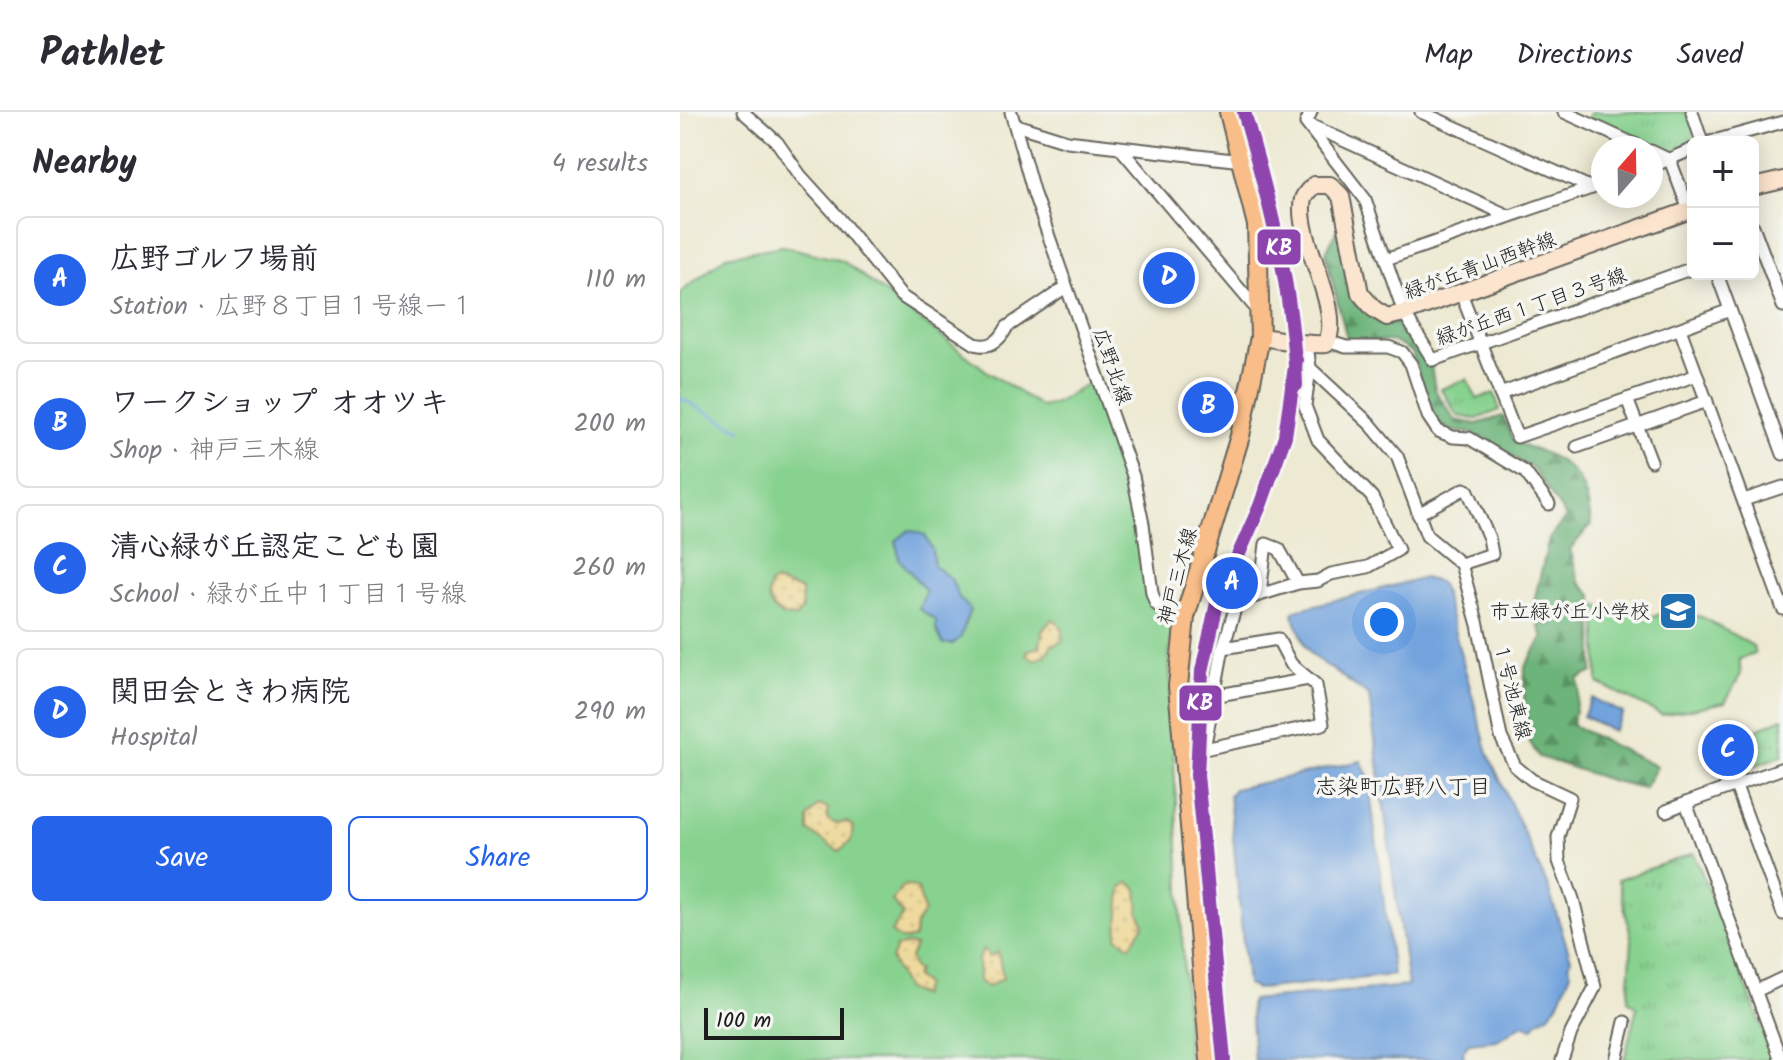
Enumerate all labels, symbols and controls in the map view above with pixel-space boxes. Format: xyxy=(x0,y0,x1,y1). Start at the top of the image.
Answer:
text: Pathlet xyxy=(40,25,165,85)
text: Map xyxy=(1424,33,1473,78)
text: Directions xyxy=(1517,33,1633,78)
text: Saved xyxy=(1677,33,1743,78)
north arrow xyxy=(1591,136,1663,208)
map controls xyxy=(1687,136,1759,280)
button: + xyxy=(1687,136,1759,208)
text: Nearby xyxy=(32,137,137,191)
text: 4 results xyxy=(552,143,648,185)
button: − xyxy=(1687,208,1759,280)
street label: 緑が丘青山西幹線 xyxy=(1400,224,1561,309)
line badge: KB xyxy=(1256,228,1302,266)
text: KB xyxy=(1266,232,1292,267)
text: 広野ゴルフ場前 xyxy=(110,236,319,284)
pin: D xyxy=(1143,248,1195,308)
text: A xyxy=(52,259,68,301)
text: 110 m xyxy=(586,259,646,301)
street label: 緑が丘西１丁目３号線 xyxy=(1432,260,1631,356)
text: Station · 広野８丁目１号線ー１ xyxy=(110,286,475,328)
street label: 広野北線 xyxy=(1083,324,1139,410)
pin: B xyxy=(1182,377,1234,437)
text: ワークショップ オオツキ xyxy=(110,380,449,428)
text: B xyxy=(52,403,68,445)
text: 200 m xyxy=(574,403,646,445)
text: Shop · 神戸三木線 xyxy=(110,430,319,472)
text: 清心緑が丘認定こども園 xyxy=(110,524,440,572)
street label: 神戸三木線 xyxy=(1151,524,1207,629)
text: C xyxy=(52,547,68,589)
text: 260 m xyxy=(572,547,646,589)
pin: A xyxy=(1206,553,1258,613)
text: School · 緑が丘中１丁目１号線 xyxy=(110,574,466,616)
school or university icon: 市立緑が丘小学校 xyxy=(1657,590,1699,632)
place label: 市立緑が丘小学校 xyxy=(1490,597,1650,629)
your location xyxy=(1364,602,1404,642)
street label: １号池東線 xyxy=(1483,639,1539,744)
text: 関田会ときわ病院 xyxy=(110,669,350,717)
line badge: KB xyxy=(1178,684,1223,722)
text: KB xyxy=(1187,687,1213,722)
text: D xyxy=(51,691,69,733)
text: 290 m xyxy=(574,691,646,733)
text: Hospital xyxy=(110,717,198,759)
pin: C xyxy=(1702,720,1754,780)
district label: 志染町広野八丁目 xyxy=(1315,771,1491,806)
button: Save xyxy=(32,816,332,901)
button: Share xyxy=(348,816,648,901)
scale bar xyxy=(704,1004,844,1040)
text: 100 m xyxy=(716,1004,771,1039)

